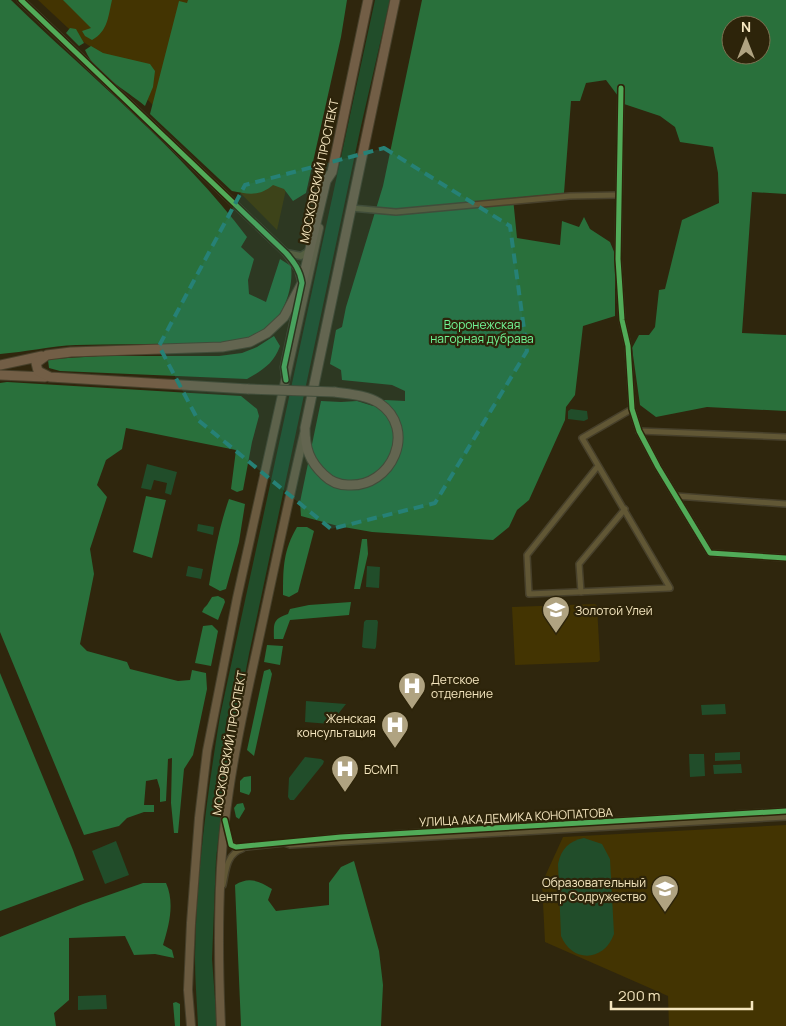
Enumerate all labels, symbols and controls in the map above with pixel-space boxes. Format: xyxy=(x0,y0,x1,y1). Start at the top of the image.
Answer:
north arrow xyxy=(721,15,771,65)
text: N xyxy=(741,17,751,36)
street label: МОСКОВСКИЙ ПРОСПЕКТ xyxy=(295,97,343,245)
park label: Воронежская нагорная дубрава xyxy=(430,316,534,347)
school or university icon: Золотой Улей xyxy=(541,595,571,634)
place label: Золотой Улей xyxy=(575,602,653,619)
street label: МОСКОВСКИЙ ПРОСПЕКТ xyxy=(208,668,250,817)
hospital icon: Детское отделение xyxy=(397,671,427,710)
place label: Детское отделение xyxy=(431,671,493,702)
place label: Женская консультация xyxy=(297,710,376,741)
hospital icon: Женская консультация xyxy=(380,710,410,749)
hospital icon: БСМП xyxy=(330,754,360,793)
place label: БСМП xyxy=(364,761,398,778)
street label: УЛИЦА АКАДЕМИКА КОНОПАТОВА xyxy=(419,803,614,831)
place label: Образовательный центр Содружество xyxy=(532,874,646,905)
school or university icon: Образовательный центр Содружество xyxy=(650,874,680,913)
scale bar xyxy=(611,978,752,1010)
text: 200 m xyxy=(618,985,661,1006)

